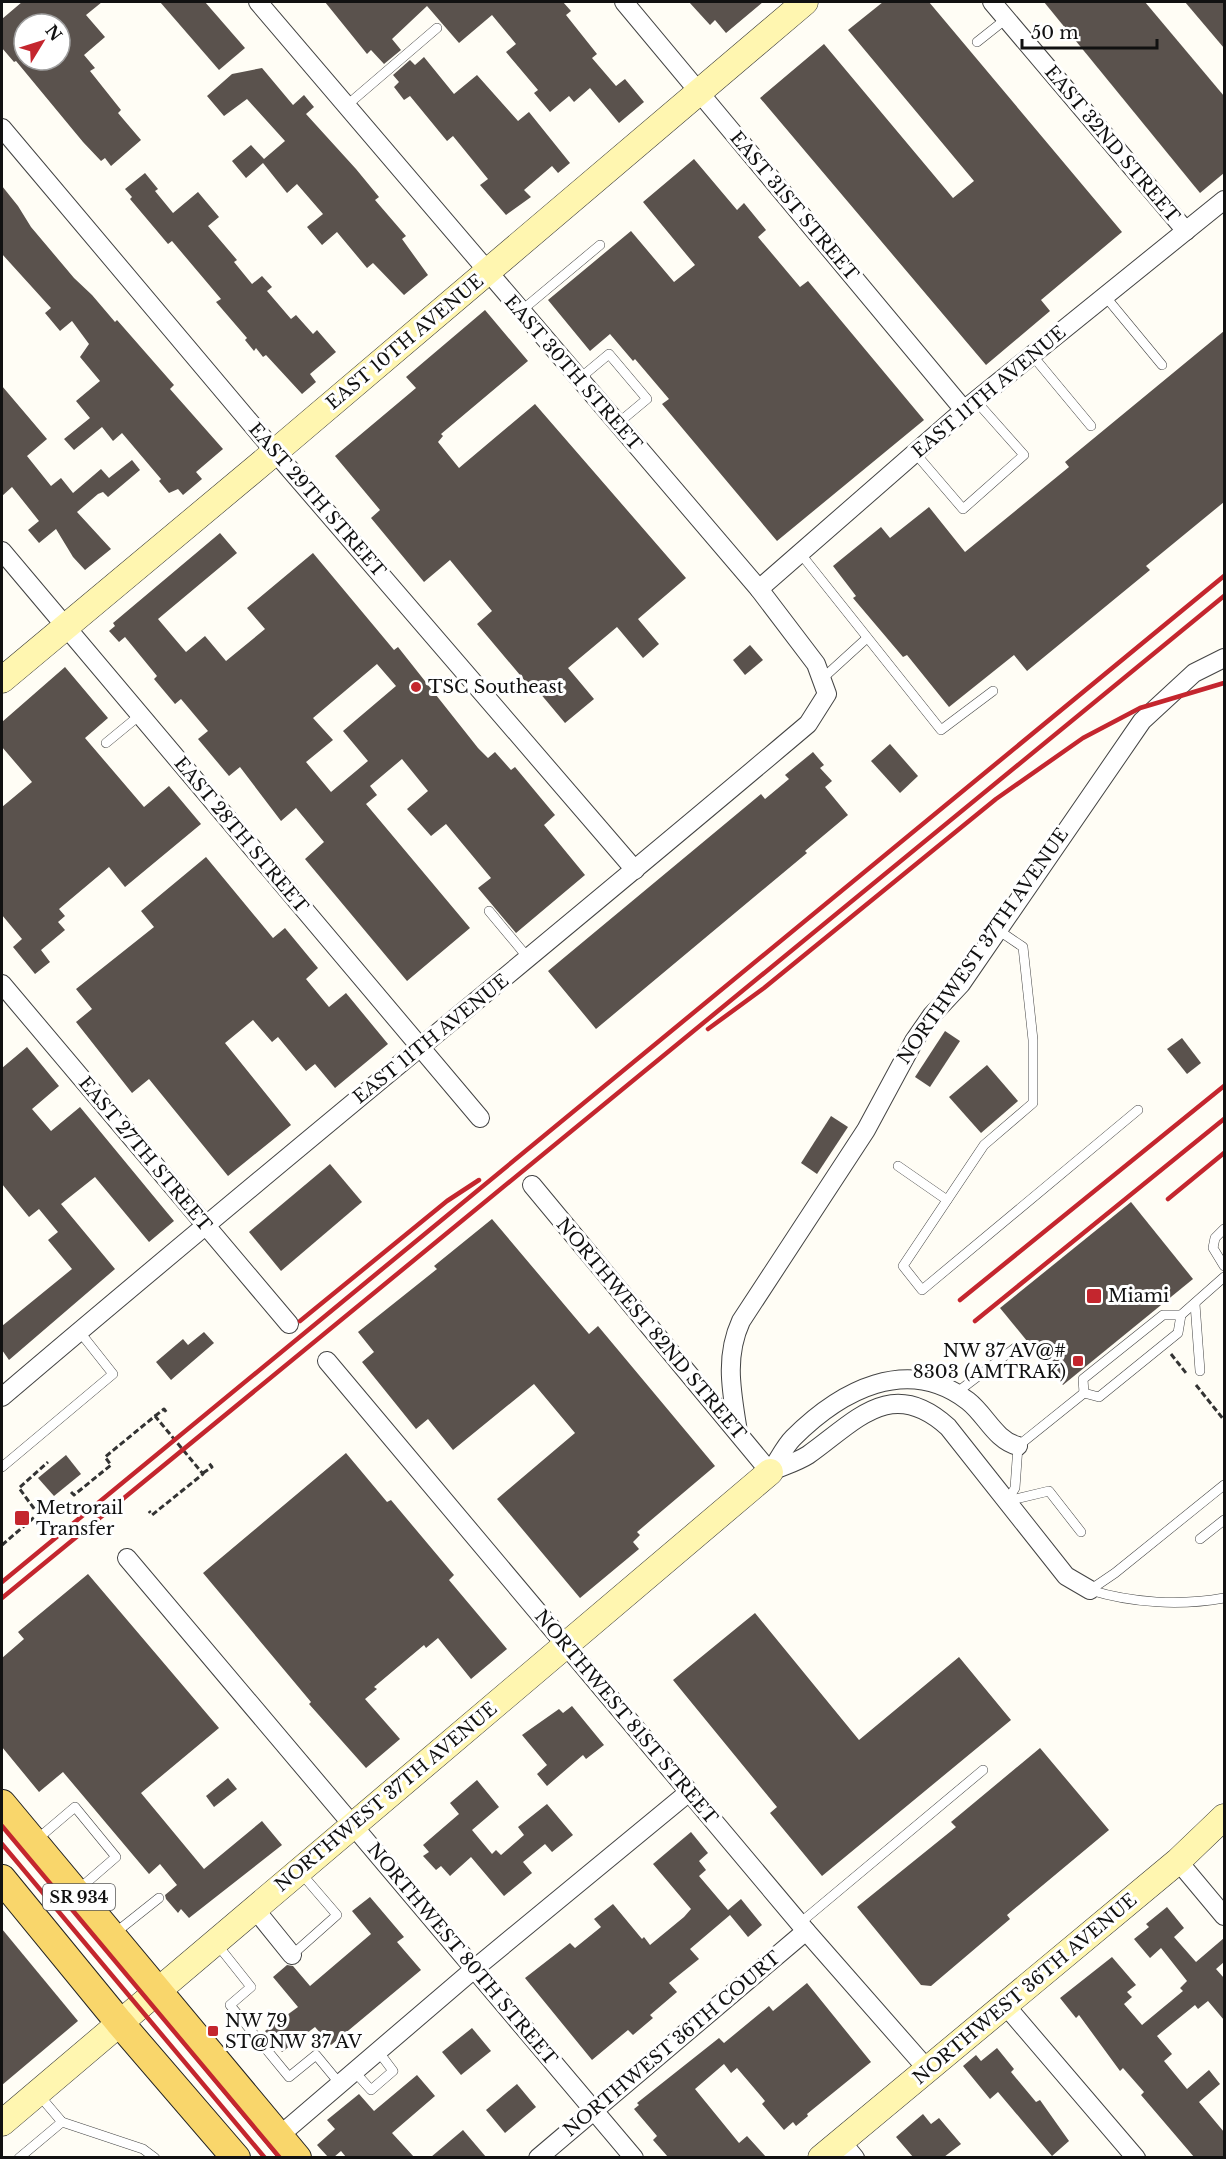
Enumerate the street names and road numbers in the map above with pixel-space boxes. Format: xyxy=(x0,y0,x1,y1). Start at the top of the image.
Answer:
street label: EAST 32ND STREET xyxy=(1040,61,1184,227)
street label: EAST 31ST STREET xyxy=(725,127,863,285)
street label: EAST 10TH AVENUE xyxy=(322,270,488,414)
street label: EAST 30TH STREET xyxy=(500,291,647,456)
street label: EAST 11TH AVENUE xyxy=(908,321,1070,463)
street label: EAST 29TH STREET xyxy=(244,418,390,582)
street label: EAST 28TH STREET xyxy=(169,753,313,918)
street label: NORTHWEST 37TH AVENUE xyxy=(893,824,1073,1068)
street label: EAST 11TH AVENUE xyxy=(349,970,513,1108)
street label: EAST 27TH STREET xyxy=(74,1072,216,1236)
street label: NORTHWEST 82ND STREET xyxy=(552,1214,751,1445)
street label: NORTHWEST 81ST STREET xyxy=(530,1605,722,1829)
street label: NORTHWEST 37TH AVENUE xyxy=(270,1698,502,1896)
street label: NORTHWEST 80TH STREET xyxy=(363,1838,562,2070)
road number: SR 934 xyxy=(43,1884,115,1910)
street label: NORTHWEST 36TH AVENUE xyxy=(909,1889,1141,2089)
street label: NORTHWEST 36TH COURT xyxy=(559,1946,785,2141)

